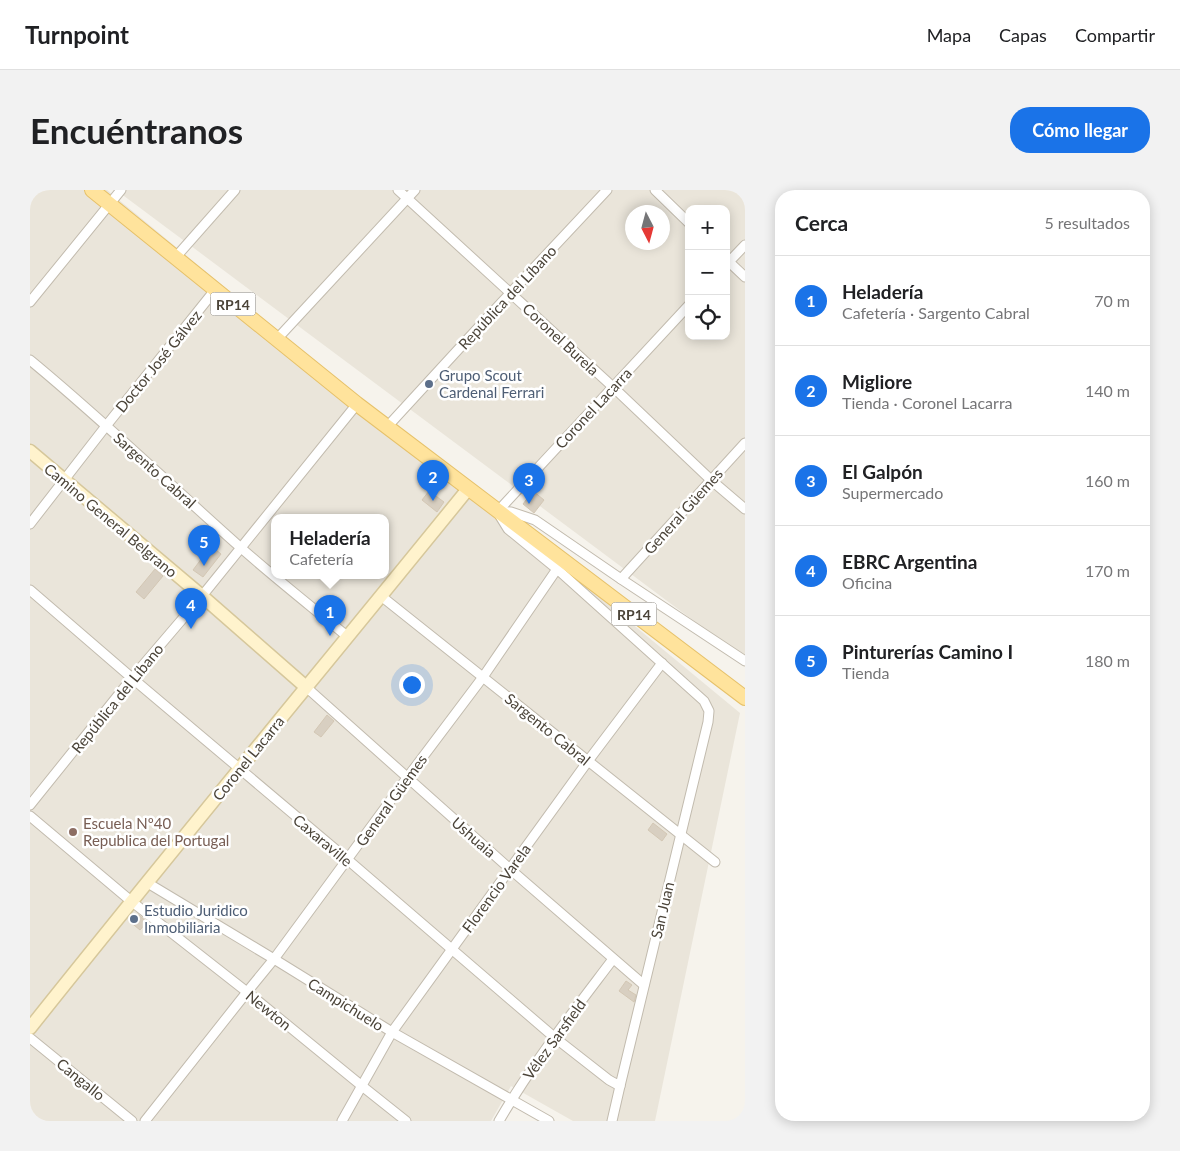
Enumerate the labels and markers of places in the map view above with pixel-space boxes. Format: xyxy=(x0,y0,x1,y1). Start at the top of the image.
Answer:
place label: Grupo Scout Cardenal Ferrari xyxy=(439,366,544,401)
marker: Grupo Scout Cardenal Ferrari xyxy=(423,378,435,390)
pin: 2 xyxy=(417,460,449,501)
pin: 3 xyxy=(513,463,545,504)
pin: 5 xyxy=(188,525,220,566)
pin: 4 xyxy=(175,588,207,629)
pin: 1 xyxy=(314,595,346,636)
place label: Escuela Nº40 Republica del Portugal xyxy=(83,814,229,849)
marker: Escuela Nº40 Republica del Portugal xyxy=(67,826,79,838)
place label: Estudio Juridico Inmobiliaria xyxy=(144,901,248,936)
marker: Estudio Juridico Inmobiliaria xyxy=(128,913,140,925)

